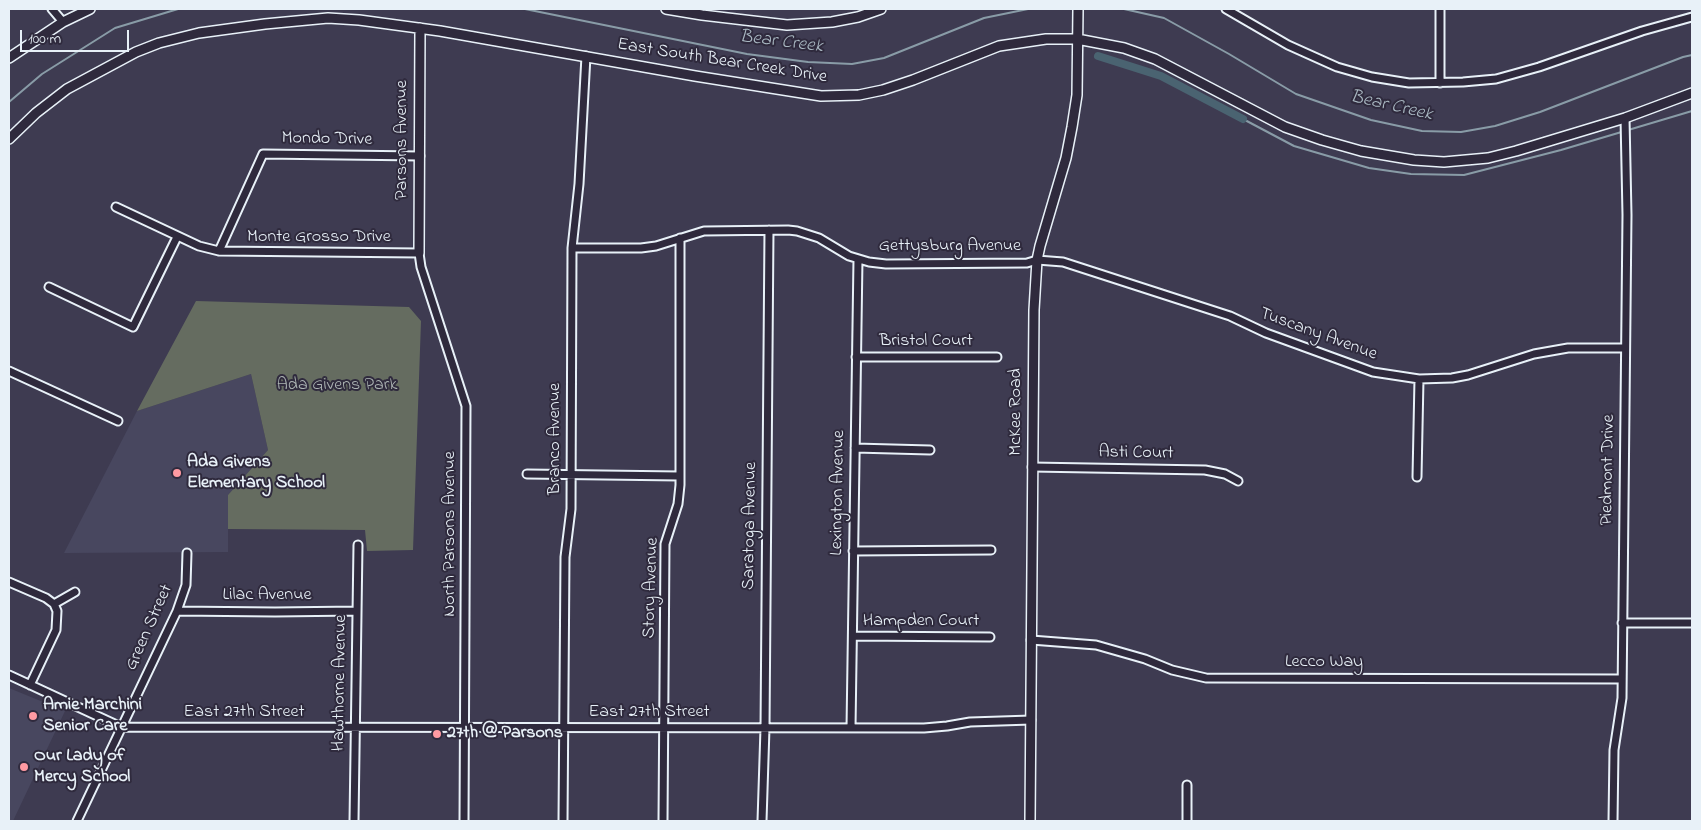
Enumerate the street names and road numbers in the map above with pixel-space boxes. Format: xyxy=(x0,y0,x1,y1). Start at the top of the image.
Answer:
street label: East South Bear Creek Drive xyxy=(616,35,828,89)
street label: Parsons Avenue xyxy=(392,80,414,200)
street label: Mondo Drive xyxy=(281,128,373,152)
street label: Monte Grosso Drive xyxy=(247,227,391,249)
street label: Gettysburg Avenue xyxy=(879,236,1021,258)
street label: Tuscany Avenue xyxy=(1256,304,1380,366)
street label: Bristol Court xyxy=(879,331,973,353)
street label: McKee Road xyxy=(1006,368,1028,456)
street label: Branco Avenue xyxy=(545,383,567,495)
street label: Piedmont Drive xyxy=(1597,414,1621,526)
street label: Lexington Avenue xyxy=(827,430,851,556)
street label: Asti Court xyxy=(1098,443,1174,465)
street label: North Parsons Avenue xyxy=(440,451,462,617)
street label: Saratoga Avenue xyxy=(739,462,763,590)
street label: Story Avenue xyxy=(639,537,665,639)
street label: Green Street xyxy=(121,582,179,674)
street label: Lilac Avenue xyxy=(223,585,311,607)
street label: Hampden Court xyxy=(863,611,979,633)
street label: Hawthorne Avenue xyxy=(329,614,353,752)
street label: Lecco Way xyxy=(1285,652,1363,674)
street label: East 27th Street xyxy=(183,702,305,724)
street label: East 27th Street xyxy=(588,702,710,724)

